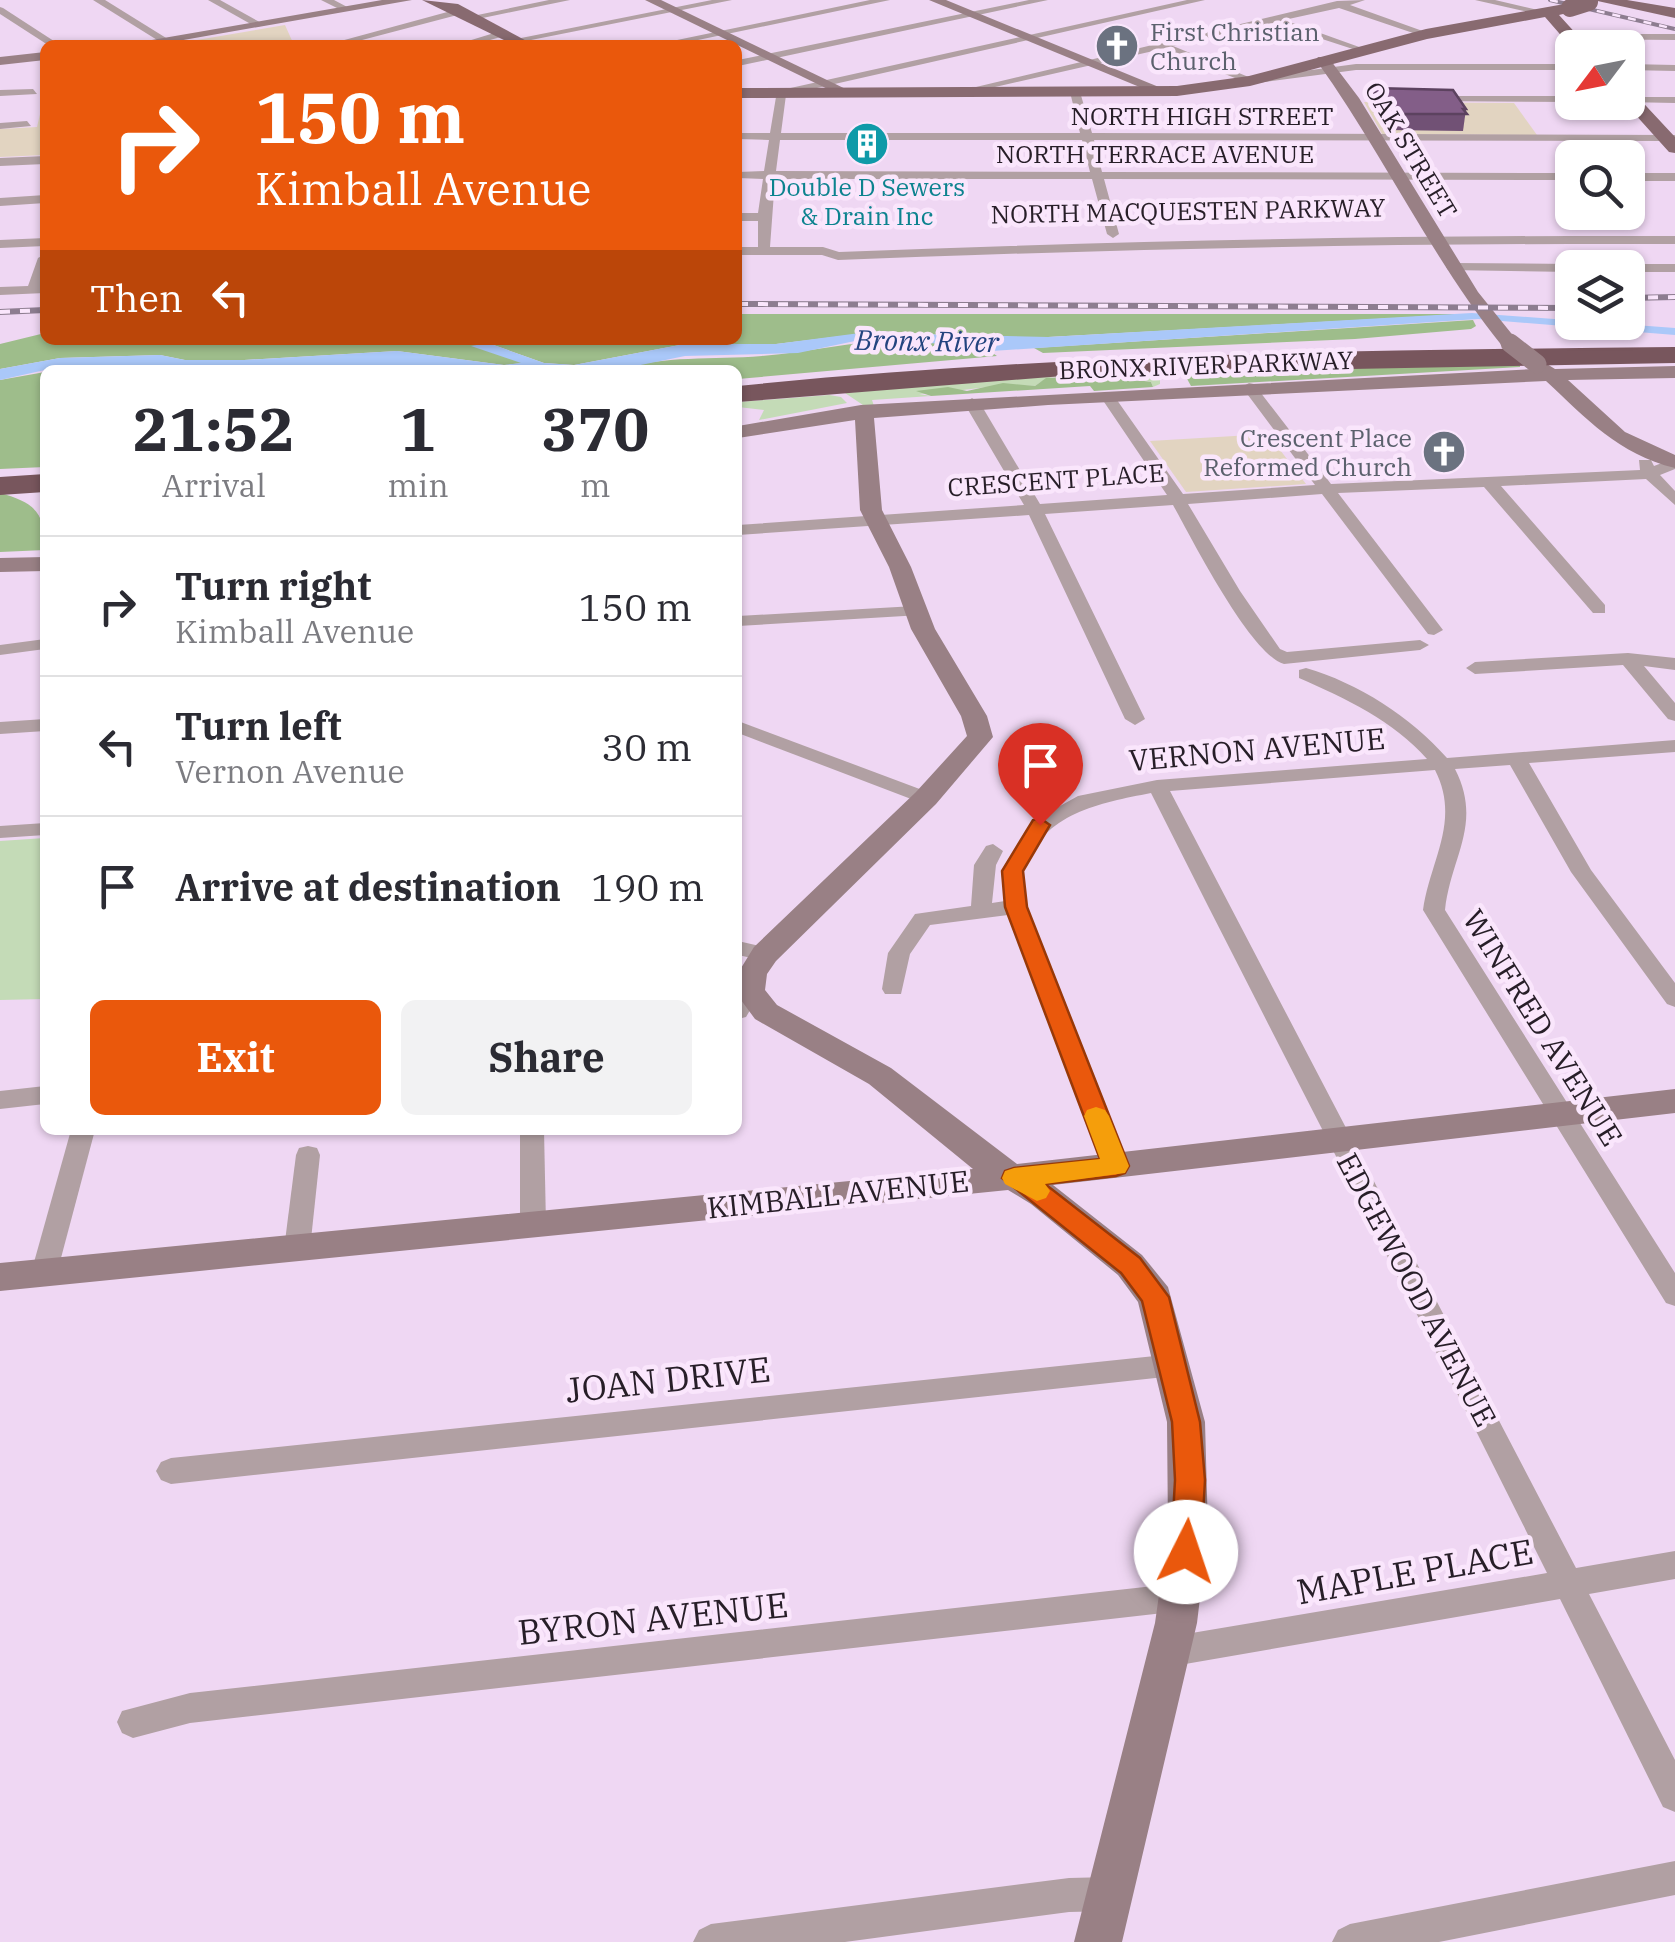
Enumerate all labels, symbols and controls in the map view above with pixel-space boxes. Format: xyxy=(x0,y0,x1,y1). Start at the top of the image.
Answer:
place label: First Christian Church xyxy=(1150,15,1320,77)
church icon: First Christian Church xyxy=(1094,23,1140,69)
north arrow xyxy=(1555,30,1645,120)
map controls xyxy=(1555,30,1645,340)
text: 150 m xyxy=(255,71,465,162)
street label: OAK STREET xyxy=(1358,75,1465,224)
icon: right xyxy=(90,80,220,210)
street label: NORTH HIGH STREET xyxy=(1071,99,1333,132)
building icon: Double D Sewers & Drain Inc xyxy=(844,121,890,167)
street label: NORTH TERRACE AVENUE xyxy=(996,137,1314,170)
button: search xyxy=(1555,140,1645,230)
text: Kimball Avenue xyxy=(255,159,591,217)
place label: Double D Sewers & Drain Inc xyxy=(769,170,965,232)
street label: NORTH MACQUESTEN PARKWAY xyxy=(990,191,1386,230)
button: layers xyxy=(1555,250,1645,340)
icon: left xyxy=(203,270,258,325)
text: Then xyxy=(90,273,183,322)
water label: Bronx River xyxy=(854,321,1000,360)
street label: BRONX RIVER PARKWAY xyxy=(1058,343,1354,386)
text: 21:52 xyxy=(133,389,295,468)
text: 1 xyxy=(400,389,436,468)
text: 370 xyxy=(541,389,649,468)
place label: Crescent Place Reformed Church xyxy=(1203,421,1412,483)
church icon: Crescent Place Reformed Church xyxy=(1421,429,1467,475)
street label: CRESCENT PLACE xyxy=(947,455,1165,504)
text: Arrival xyxy=(162,464,266,506)
text: min xyxy=(388,464,449,506)
text: m xyxy=(580,464,611,506)
text: Turn right xyxy=(175,561,371,610)
icon: right xyxy=(90,579,145,634)
text: 150 m xyxy=(579,582,692,631)
text: Kimball Avenue xyxy=(175,610,414,652)
text: Turn left xyxy=(175,701,342,750)
street label: VERNON AVENUE xyxy=(1127,718,1387,779)
icon: left xyxy=(90,719,145,774)
text: 30 m xyxy=(601,722,692,771)
pin xyxy=(998,723,1083,826)
icon: arrive xyxy=(1013,738,1068,793)
text: Vernon Avenue xyxy=(175,750,405,792)
icon: arrive xyxy=(90,859,145,914)
text: Arrive at destination xyxy=(175,862,561,911)
text: 190 m xyxy=(591,862,704,911)
street label: WINFRED AVENUE xyxy=(1455,902,1632,1153)
button: Exit xyxy=(90,1000,381,1115)
button: Share xyxy=(401,1000,692,1115)
street label: EDGEWOOD AVENUE xyxy=(1329,1146,1506,1433)
street label: KIMBALL AVENUE xyxy=(705,1160,971,1227)
street label: JOAN DRIVE xyxy=(563,1345,773,1413)
position arrow xyxy=(1134,1500,1238,1604)
street label: MAPLE PLACE xyxy=(1293,1528,1537,1614)
street label: BYRON AVENUE xyxy=(515,1581,790,1655)

